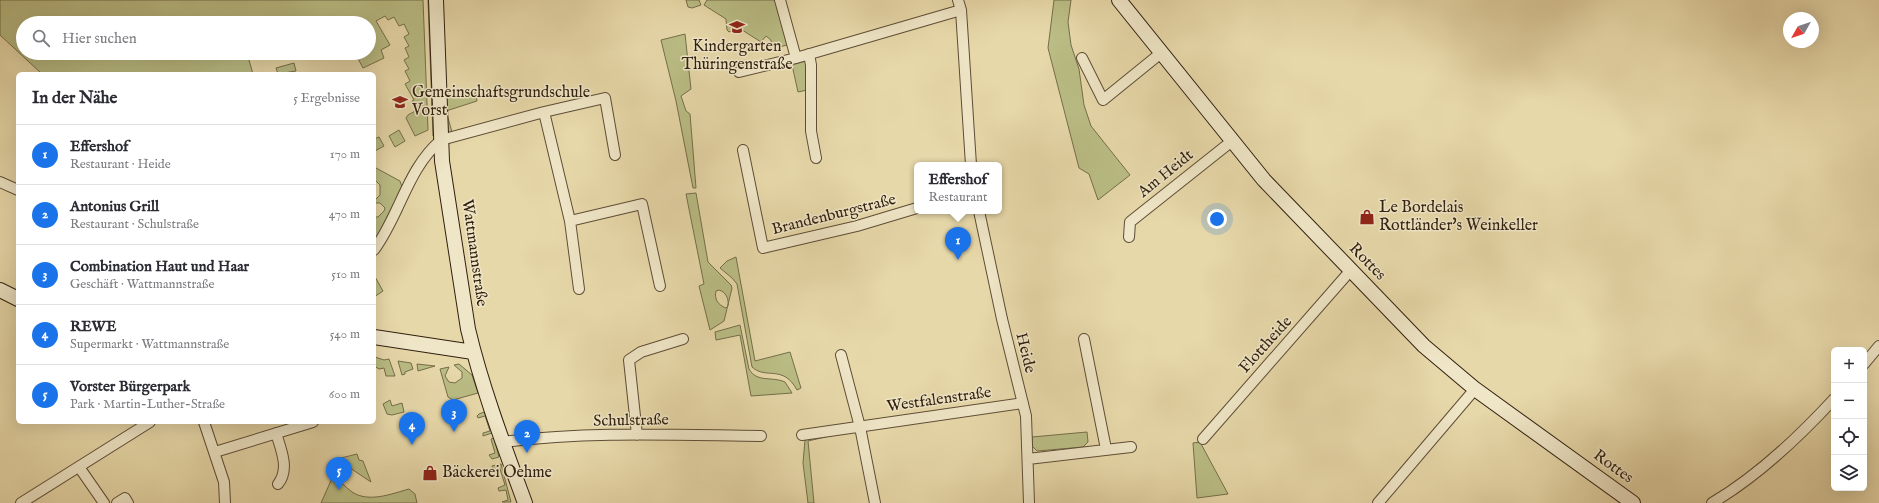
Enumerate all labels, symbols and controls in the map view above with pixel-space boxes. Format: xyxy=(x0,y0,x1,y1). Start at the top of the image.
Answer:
north arrow xyxy=(1783,12,1819,48)
search box xyxy=(16,16,376,60)
school or university icon: Kindergarten Thüringenstraße xyxy=(728,18,746,36)
icon: search xyxy=(30,27,52,49)
text: Hier suchen xyxy=(62,29,137,48)
place label: Kindergarten Thüringenstraße xyxy=(681,37,793,75)
place label: Gemeinschaftsgrundschule Vorst xyxy=(411,83,590,121)
text: In der Nähe xyxy=(32,88,117,109)
text: 5 Ergebnisse xyxy=(293,90,360,107)
school or university icon: Gemeinschaftsgrundschule Vorst xyxy=(391,93,409,111)
text: Effershof xyxy=(70,137,128,156)
street label: Am Heidt xyxy=(1133,145,1198,203)
text: 1 xyxy=(43,146,47,163)
text: 170 m xyxy=(330,146,360,163)
text: Restaurant · Heide xyxy=(70,156,171,173)
popup xyxy=(914,162,1002,214)
text: Effershof xyxy=(929,170,987,189)
text: Restaurant xyxy=(929,189,987,206)
street label: Brandenburgstraße xyxy=(770,190,898,240)
text: Antonius Grill xyxy=(70,197,159,216)
street label: Wattmannstraße xyxy=(457,198,491,308)
place label: Le Bordelais Rottländer's Weinkeller xyxy=(1379,198,1538,236)
text: 2 xyxy=(42,206,48,223)
text: 470 m xyxy=(329,206,360,223)
shop icon: Le Bordelais Rottländer's Weinkeller xyxy=(1358,208,1376,226)
your location xyxy=(1207,209,1227,229)
text: Restaurant · Schulstraße xyxy=(70,216,199,233)
pin: 1 xyxy=(945,227,971,260)
street label: Rottes xyxy=(1344,239,1390,285)
text: Combination Haut und Haar xyxy=(70,257,249,276)
text: 3 xyxy=(43,266,47,283)
text: 510 m xyxy=(331,266,360,283)
text: Geschäft · Wattmannstraße xyxy=(70,276,214,293)
street label: Flottheide xyxy=(1235,312,1297,378)
text: REWE xyxy=(70,317,116,336)
text: 4 xyxy=(42,326,48,343)
text: 540 m xyxy=(330,326,360,343)
street label: Heide xyxy=(1010,331,1040,375)
text: Supermarkt · Wattmannstraße xyxy=(70,336,229,353)
map controls xyxy=(1831,347,1867,491)
button: + xyxy=(1831,347,1867,383)
text: Vorster Bürgerpark xyxy=(70,377,190,396)
street label: Westfalenstraße xyxy=(885,383,993,417)
button: − xyxy=(1831,383,1867,419)
text: 5 xyxy=(43,386,47,403)
text: 600 m xyxy=(329,386,360,403)
text: Park · Martin-Luther-Straße xyxy=(70,396,225,413)
pin: 3 xyxy=(441,399,467,432)
street label: Schulstraße xyxy=(593,410,669,432)
pin: 4 xyxy=(399,412,425,445)
button: locate xyxy=(1831,419,1867,455)
pin: 2 xyxy=(514,420,540,453)
street label: Rottes xyxy=(1589,446,1637,488)
button: layers xyxy=(1831,455,1867,491)
pin: 5 xyxy=(326,457,352,490)
place label: Bäckerei Oehme xyxy=(442,463,552,483)
shop icon: Bäckerei Oehme xyxy=(421,464,439,482)

